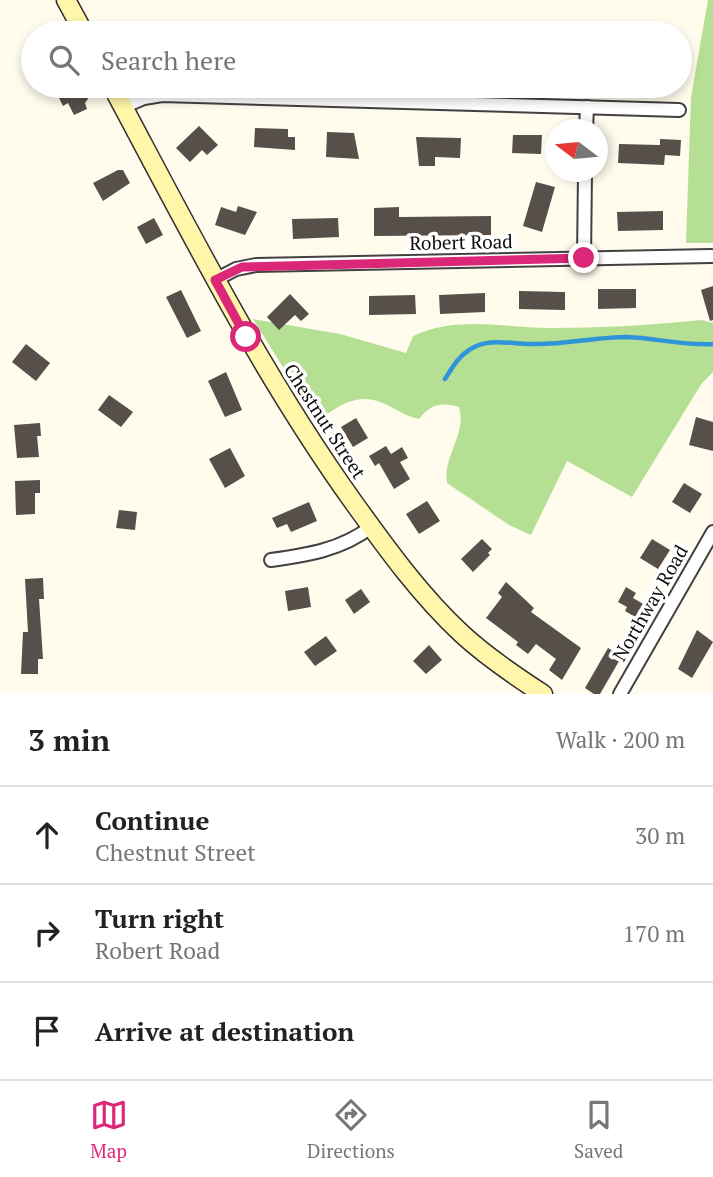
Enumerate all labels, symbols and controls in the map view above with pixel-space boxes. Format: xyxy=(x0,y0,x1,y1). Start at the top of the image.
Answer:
search box xyxy=(21,21,692,98)
icon: search xyxy=(45,41,83,79)
text: Search here xyxy=(101,43,236,77)
north arrow xyxy=(545,119,608,182)
street label: Robert Road xyxy=(409,228,513,255)
route end xyxy=(568,242,599,273)
route start xyxy=(230,321,261,352)
street label: Chestnut Street xyxy=(279,358,372,483)
street label: Northway Road xyxy=(606,540,693,665)
text: 3 min xyxy=(28,720,110,760)
text: Walk · 200 m xyxy=(556,724,685,755)
text: Continue xyxy=(95,803,209,837)
icon: ahead xyxy=(28,816,66,854)
text: 30 m xyxy=(635,820,685,851)
text: Chestnut Street xyxy=(95,837,256,868)
text: Turn right xyxy=(95,901,224,935)
icon: right xyxy=(28,914,66,952)
text: 170 m xyxy=(623,918,685,949)
text: Robert Road xyxy=(95,935,220,966)
icon: arrive xyxy=(28,1012,66,1050)
text: Arrive at destination xyxy=(95,1014,354,1048)
tab: Map xyxy=(90,1096,128,1163)
tab: Directions xyxy=(307,1096,395,1163)
tab: Saved xyxy=(574,1096,623,1163)

